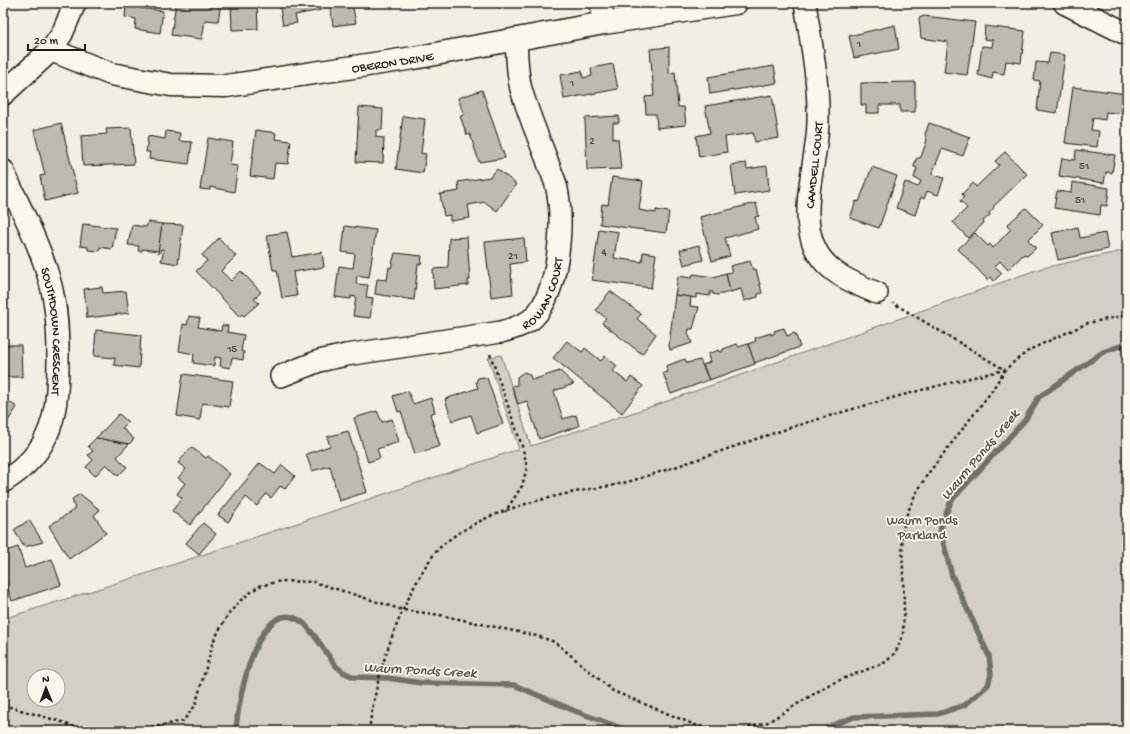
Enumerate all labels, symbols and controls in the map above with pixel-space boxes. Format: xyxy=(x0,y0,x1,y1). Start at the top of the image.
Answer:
scale bar xyxy=(28,26,85,52)
text: 20 m xyxy=(34,35,59,49)
house number: 1 xyxy=(856,39,861,51)
street label: OBERON DRIVE xyxy=(351,49,436,77)
house number: 1 xyxy=(569,78,574,90)
street label: CAMDELL COURT xyxy=(803,120,828,209)
house number: 2 xyxy=(589,136,595,148)
house number: 51 xyxy=(1079,161,1089,173)
house number: 51 xyxy=(1075,195,1085,207)
house number: 4 xyxy=(601,247,607,259)
house number: 21 xyxy=(508,251,518,263)
street label: ROWAN COURT xyxy=(520,256,567,334)
street label: SOUTHDOWN CRESCENT xyxy=(36,266,63,397)
house number: 15 xyxy=(226,344,237,356)
water label: Waurn Ponds Creek xyxy=(938,406,1025,504)
park label: Waurn Ponds Parkland xyxy=(887,514,959,544)
water label: Waurn Ponds Creek xyxy=(363,660,478,683)
north arrow xyxy=(26,668,66,708)
text: N xyxy=(42,674,50,686)

